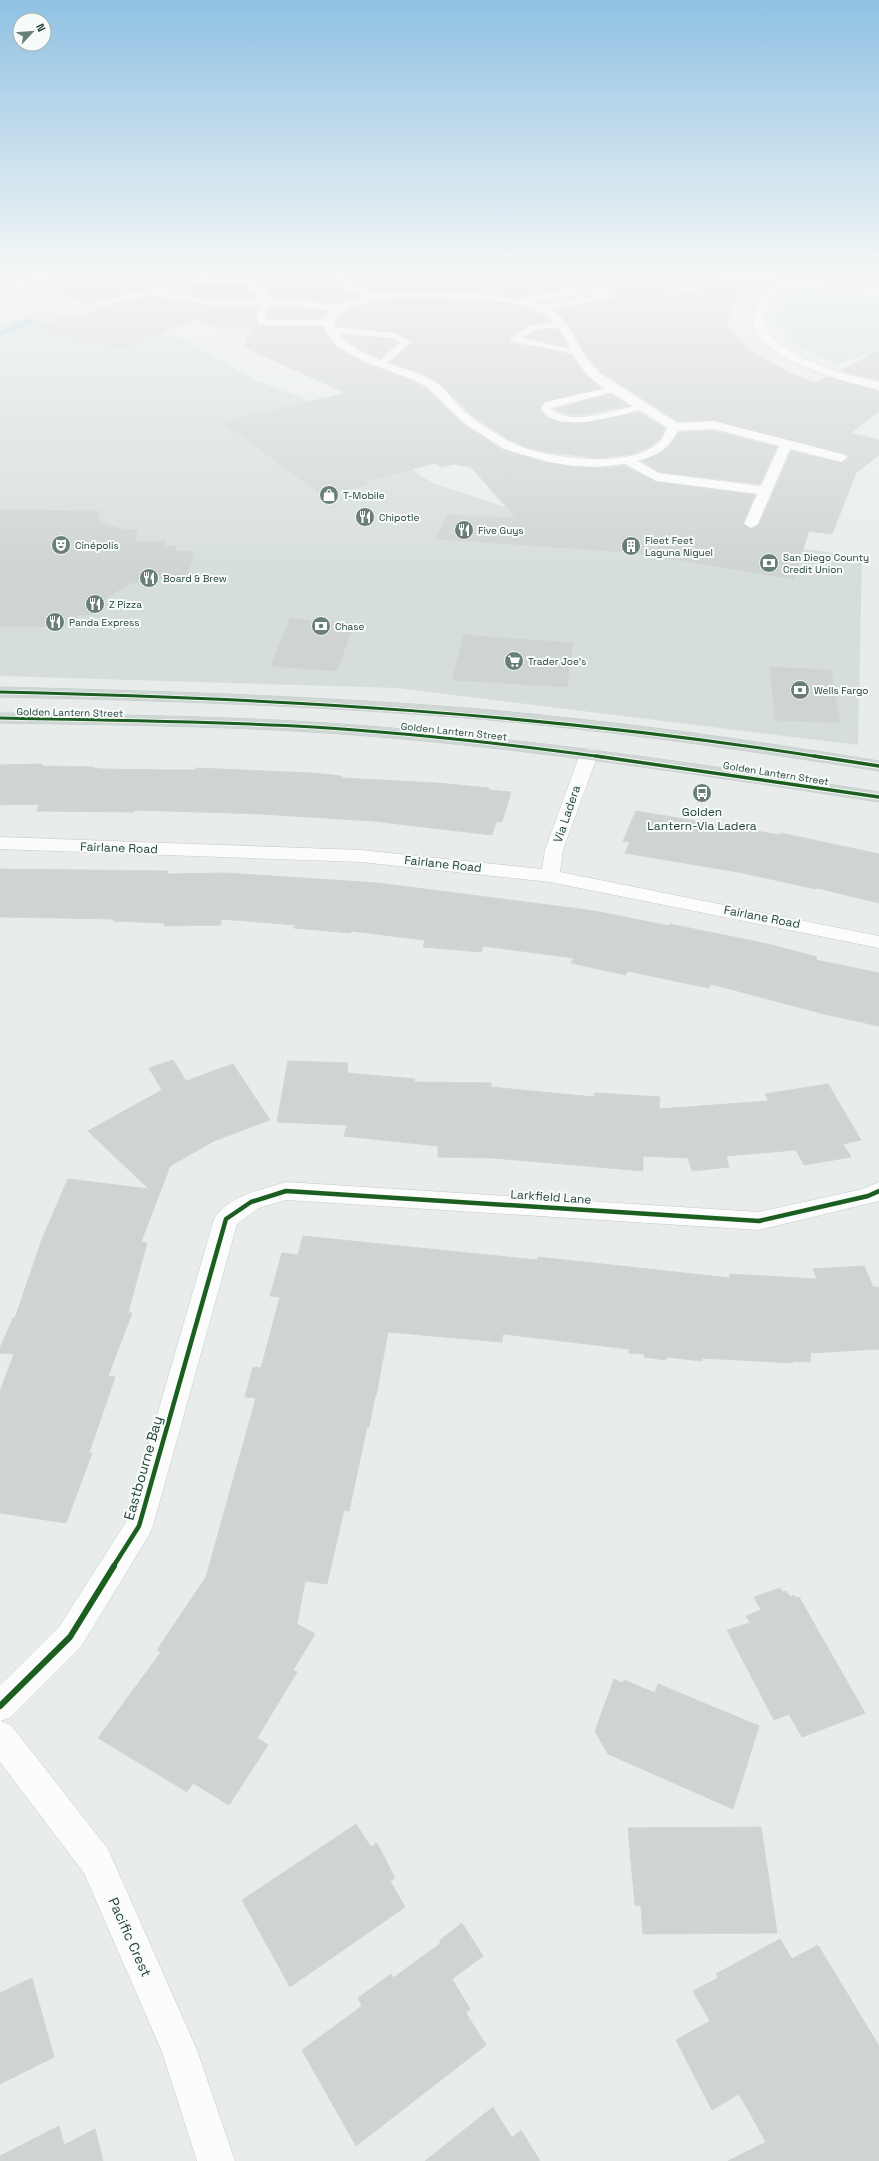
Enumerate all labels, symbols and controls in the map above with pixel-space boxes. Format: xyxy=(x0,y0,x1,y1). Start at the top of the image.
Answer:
north arrow xyxy=(12,12,52,52)
text: N xyxy=(33,21,49,34)
shop icon: T-Mobile xyxy=(318,484,340,506)
place label: T-Mobile xyxy=(343,489,385,502)
restaurant icon: Chipotle xyxy=(354,506,376,528)
place label: Chipotle xyxy=(379,511,419,524)
restaurant icon: Five Guys xyxy=(453,519,475,541)
place label: Five Guys xyxy=(478,524,524,537)
theatre icon: Cinépolis xyxy=(50,534,72,556)
place label: Fleet Feet Laguna Niguel xyxy=(645,534,713,559)
building icon: Fleet Feet Laguna Niguel xyxy=(620,535,642,557)
place label: Cinépolis xyxy=(75,539,119,552)
place label: San Diego County Credit Union xyxy=(783,551,869,576)
bank icon: San Diego County Credit Union xyxy=(758,552,780,574)
restaurant icon: Board & Brew xyxy=(138,567,160,589)
place label: Board & Brew xyxy=(163,572,227,585)
restaurant icon: Z Pizza xyxy=(84,593,106,615)
place label: Z Pizza xyxy=(109,598,142,611)
restaurant icon: Panda Express xyxy=(44,611,66,633)
bank icon: Chase xyxy=(310,615,332,637)
place label: Panda Express xyxy=(69,616,140,629)
place label: Chase xyxy=(335,620,365,633)
supermarket icon: Trader Joe's xyxy=(503,650,525,672)
place label: Trader Joe's xyxy=(528,655,586,668)
bank icon: Wells Fargo xyxy=(789,679,811,701)
place label: Wells Fargo xyxy=(814,684,869,697)
street label: Golden Lantern Street xyxy=(16,705,124,720)
street label: Golden Lantern Street xyxy=(400,719,508,744)
street label: Golden Lantern Street xyxy=(722,759,830,788)
bus stop icon: Golden Lantern-Via Ladera xyxy=(691,782,713,804)
street label: Via Ladera xyxy=(550,783,584,845)
place label: Golden Lantern-Via Ladera xyxy=(647,804,757,834)
street label: Fairlane Road xyxy=(80,839,158,857)
street label: Fairlane Road xyxy=(404,852,482,876)
street label: Fairlane Road xyxy=(722,902,802,932)
street label: Larkfield Lane xyxy=(510,1186,592,1208)
street label: Eastbourne Bay xyxy=(120,1414,166,1522)
street label: Pacific Crest xyxy=(104,1894,156,1980)

